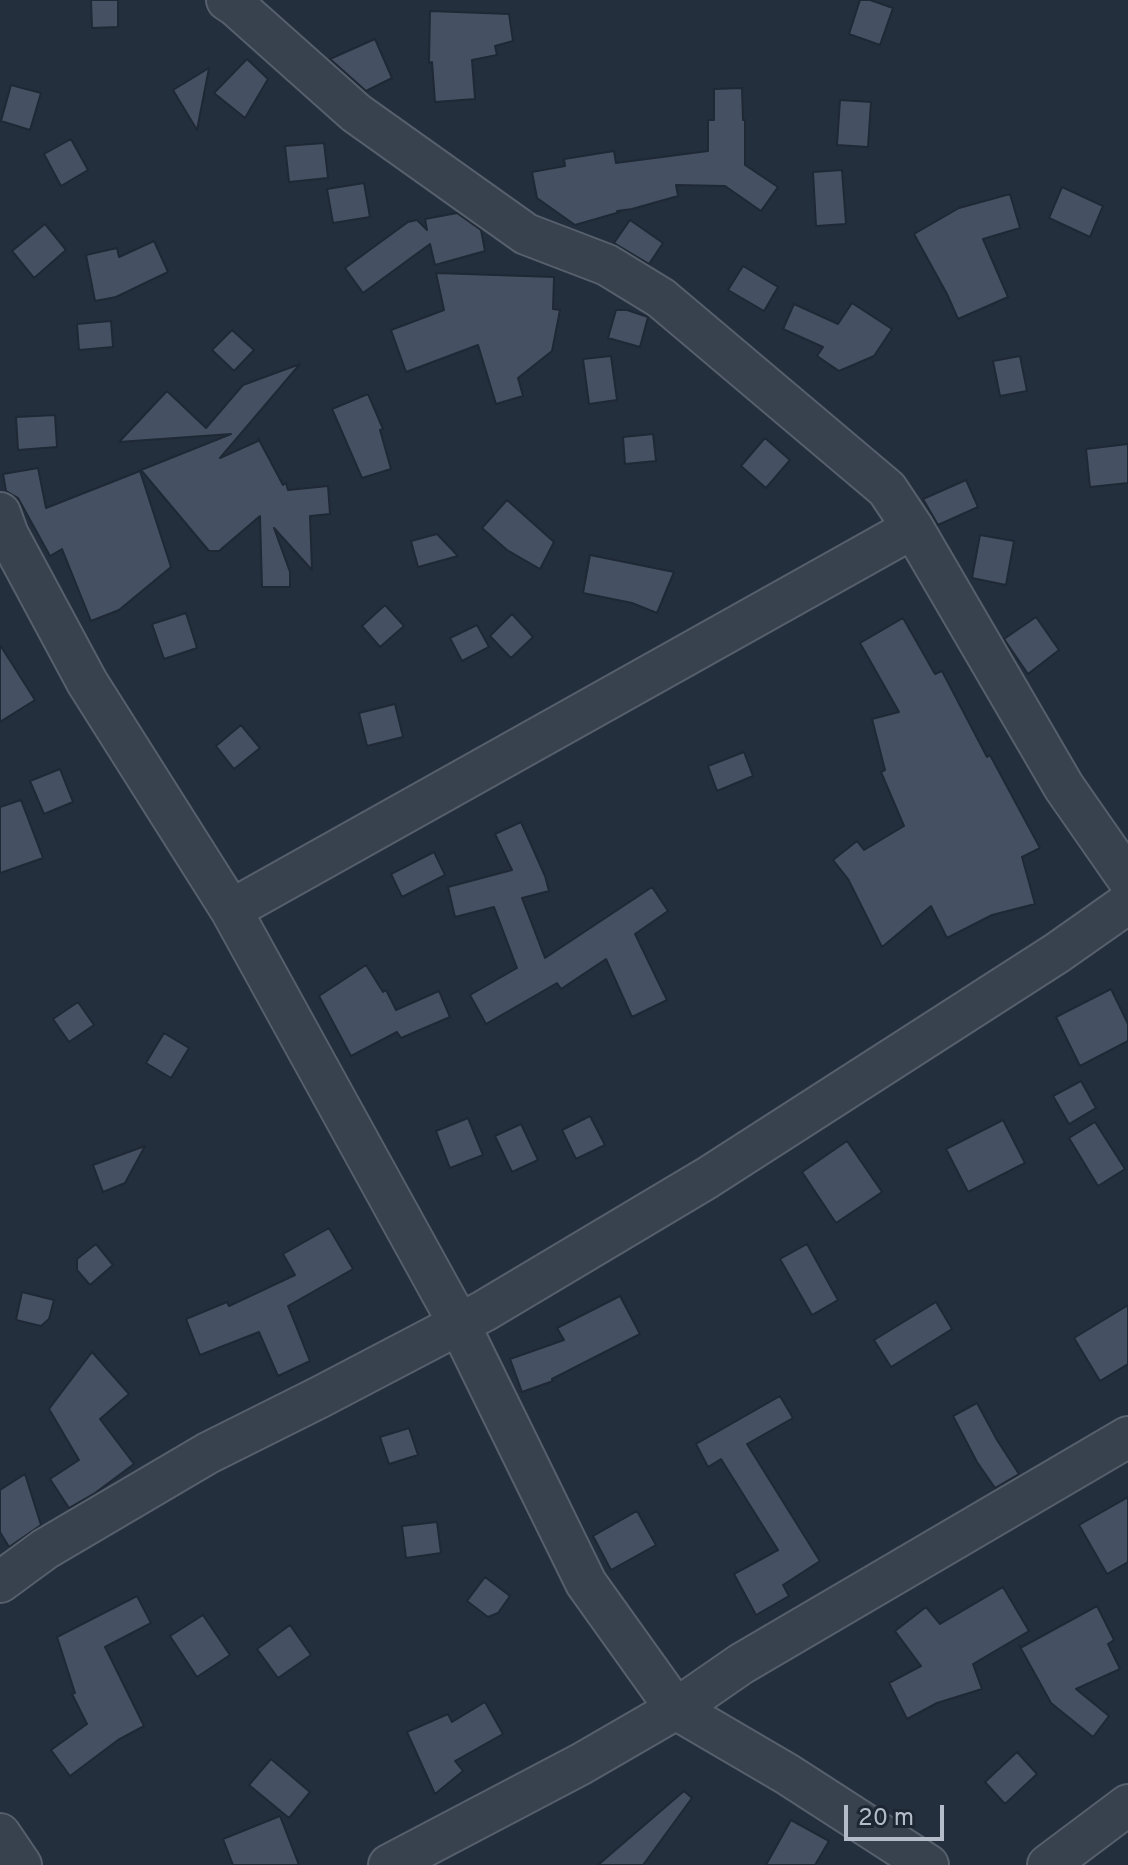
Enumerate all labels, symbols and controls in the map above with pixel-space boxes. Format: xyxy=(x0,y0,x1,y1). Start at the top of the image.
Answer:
scale bar xyxy=(848,1789,948,1839)
text: 20 m xyxy=(858,1804,914,1834)

